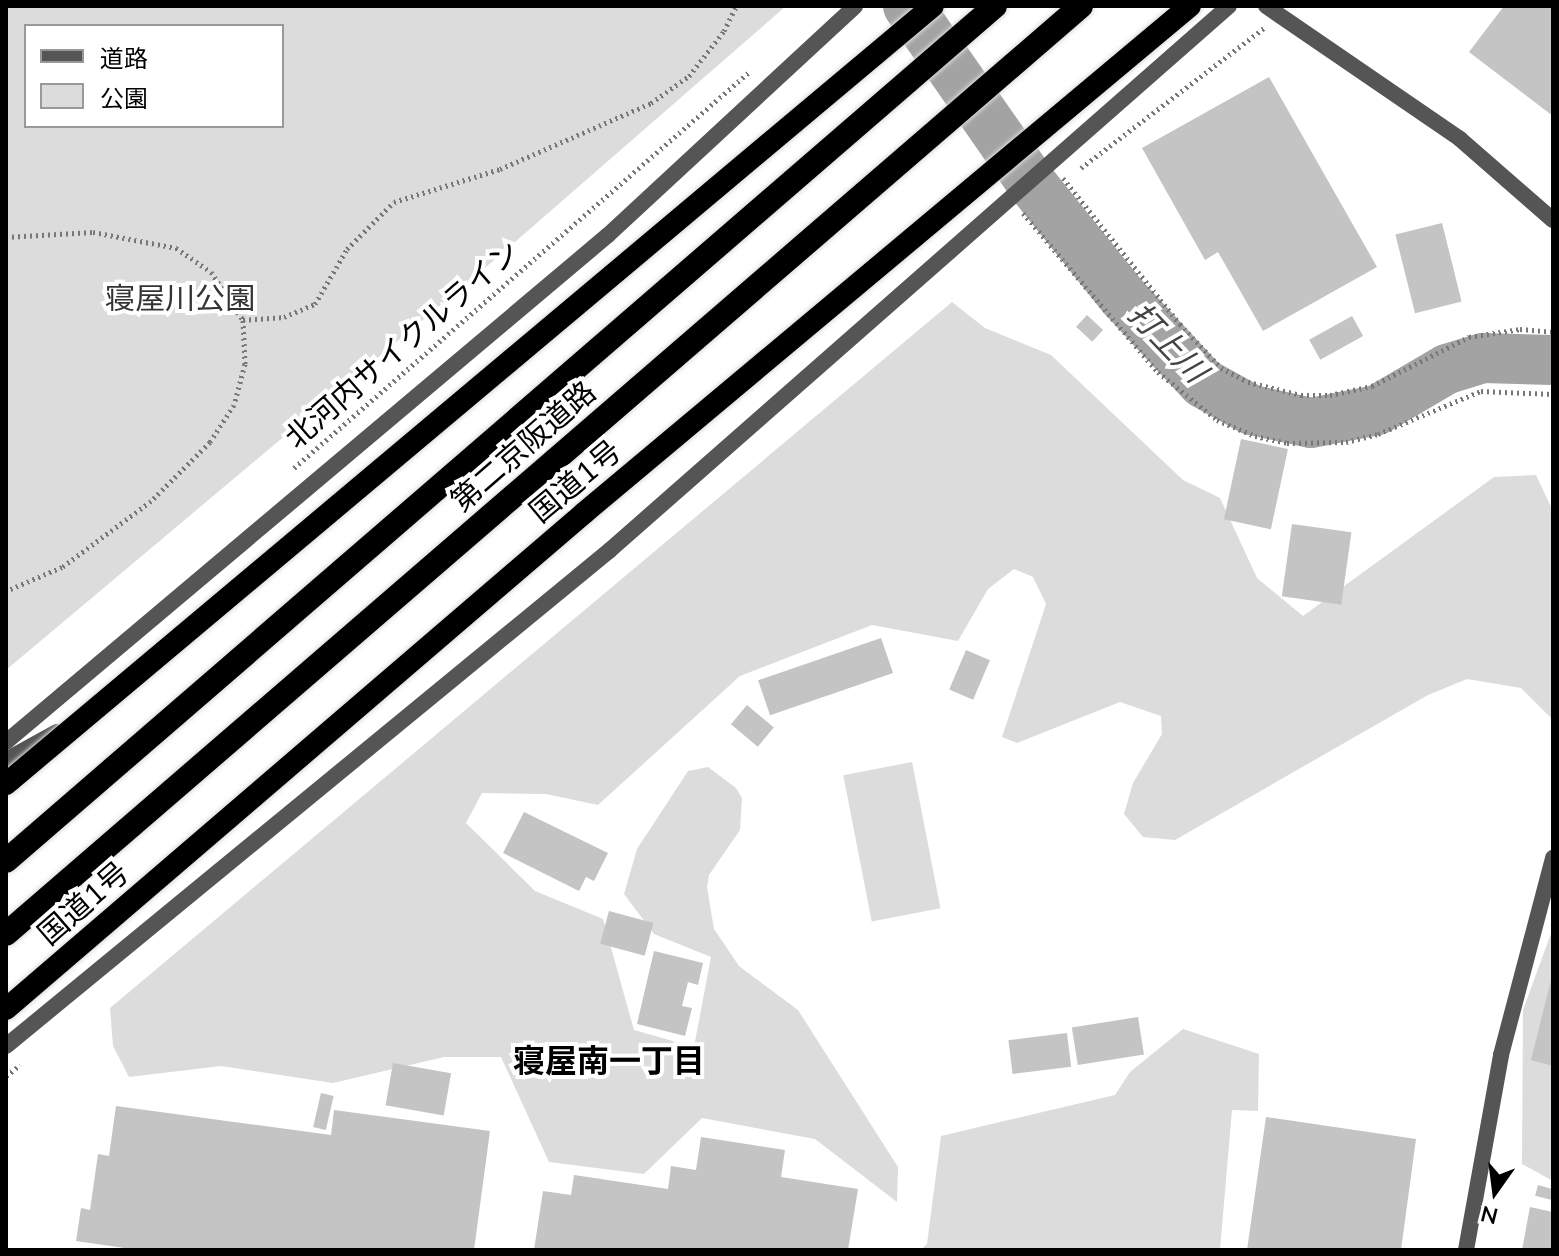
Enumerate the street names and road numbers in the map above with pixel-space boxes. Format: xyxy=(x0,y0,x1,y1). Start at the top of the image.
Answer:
street label: 北河内サイクルライン xyxy=(277,232,527,456)
street label: 第二京阪道路 xyxy=(443,373,603,519)
street label: 国道1号 xyxy=(522,433,628,529)
street label: 国道1号 xyxy=(30,854,136,952)

